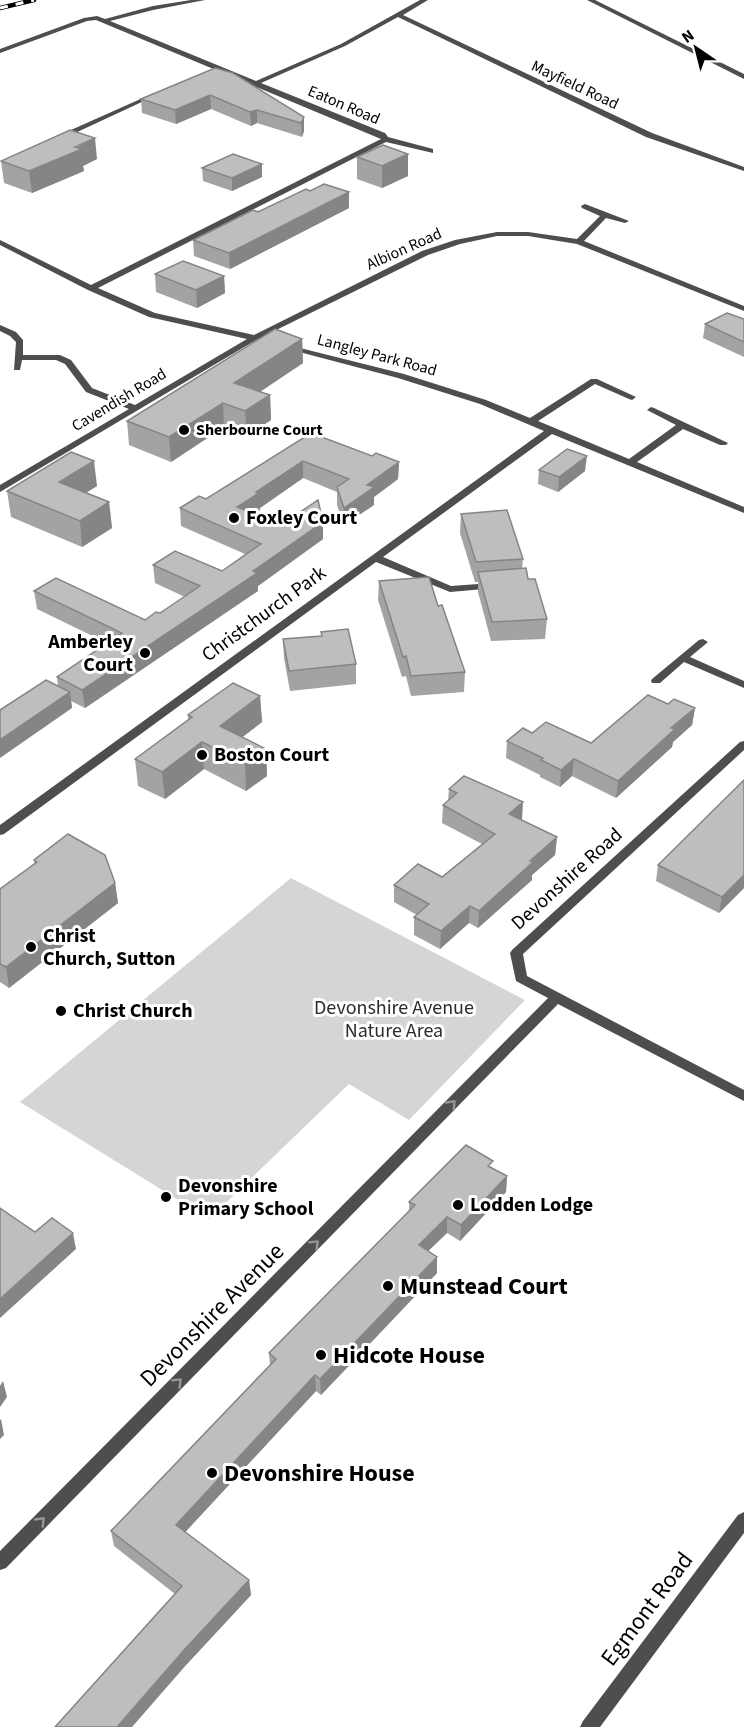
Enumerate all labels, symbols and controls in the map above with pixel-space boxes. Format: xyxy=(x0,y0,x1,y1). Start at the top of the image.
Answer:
north arrow xyxy=(666,18,726,78)
text: N xyxy=(677,24,699,49)
street label: Mayfield Road xyxy=(528,55,622,115)
street label: Eaton Road xyxy=(305,80,383,130)
street label: Albion Road xyxy=(363,223,445,275)
street label: Langley Park Road xyxy=(315,328,439,382)
street label: Cavendish Road xyxy=(67,363,171,437)
place label: Sherbourne Court xyxy=(196,419,323,441)
marker: Sherbourne Court xyxy=(177,423,191,437)
place label: Foxley Court xyxy=(246,504,357,532)
marker: Foxley Court xyxy=(227,511,241,525)
street label: Christchurch Park xyxy=(196,559,332,669)
place label: Amberley Court xyxy=(47,628,134,679)
marker: Amberley Court xyxy=(138,646,152,660)
place label: Boston Court xyxy=(214,741,329,769)
marker: Boston Court xyxy=(195,748,209,762)
street label: Devonshire Road xyxy=(505,821,629,937)
place label: Christ Church, Sutton xyxy=(43,922,176,973)
marker: Christ Church, Sutton xyxy=(24,940,38,954)
park label: Devonshire Avenue Nature Area xyxy=(314,994,474,1045)
place label: Christ Church xyxy=(73,997,193,1025)
marker: Christ Church xyxy=(54,1004,68,1018)
one-way arrow xyxy=(445,1101,456,1111)
place label: Devonshire Primary School xyxy=(178,1172,314,1223)
marker: Devonshire Primary School xyxy=(159,1190,173,1204)
place label: Lodden Lodge xyxy=(470,1191,593,1219)
marker: Lodden Lodge xyxy=(451,1198,465,1212)
street label: Devonshire Avenue xyxy=(132,1235,292,1395)
one-way arrow xyxy=(308,1240,319,1251)
place label: Munstead Court xyxy=(400,1269,568,1304)
marker: Munstead Court xyxy=(381,1279,395,1293)
place label: Hidcote House xyxy=(333,1338,485,1373)
marker: Hidcote House xyxy=(314,1348,328,1362)
one-way arrow xyxy=(170,1378,181,1389)
place label: Devonshire House xyxy=(224,1456,415,1491)
marker: Devonshire House xyxy=(205,1466,219,1480)
one-way arrow xyxy=(34,1517,45,1527)
street label: Egmont Road xyxy=(592,1544,702,1674)

